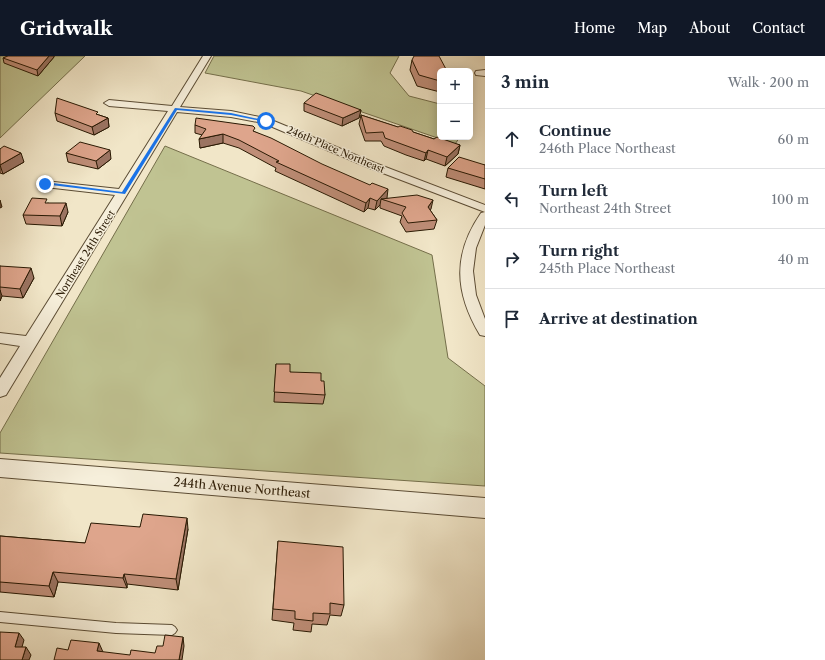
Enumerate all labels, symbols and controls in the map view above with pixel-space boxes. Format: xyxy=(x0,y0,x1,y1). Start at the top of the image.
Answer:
text: Gridwalk xyxy=(20,17,113,40)
text: Home xyxy=(574,19,615,37)
text: Map xyxy=(637,19,667,37)
text: About xyxy=(689,19,730,37)
text: Contact xyxy=(752,19,805,37)
map controls xyxy=(437,68,473,140)
button: + xyxy=(437,68,473,104)
text: 3 min xyxy=(501,72,550,92)
text: Walk · 200 m xyxy=(728,74,809,90)
button: − xyxy=(437,104,473,140)
route start xyxy=(257,112,275,130)
text: Continue xyxy=(539,121,611,140)
street label: 246th Place Northeast xyxy=(285,123,387,176)
icon: ahead xyxy=(501,128,523,150)
text: 60 m xyxy=(778,131,809,147)
text: 246th Place Northeast xyxy=(539,140,676,156)
route end xyxy=(36,175,54,193)
text: Turn left xyxy=(539,181,608,200)
icon: left xyxy=(501,188,523,210)
text: 100 m xyxy=(771,191,809,207)
text: Northeast 24th Street xyxy=(539,200,671,216)
street label: Northeast 24th Street xyxy=(53,207,118,301)
text: Turn right xyxy=(539,241,619,260)
icon: right xyxy=(501,248,523,270)
text: 40 m xyxy=(778,251,809,267)
text: 245th Place Northeast xyxy=(539,260,675,276)
icon: arrive xyxy=(501,308,523,330)
text: Arrive at destination xyxy=(539,309,698,328)
street label: 244th Avenue Northeast xyxy=(173,474,312,501)

